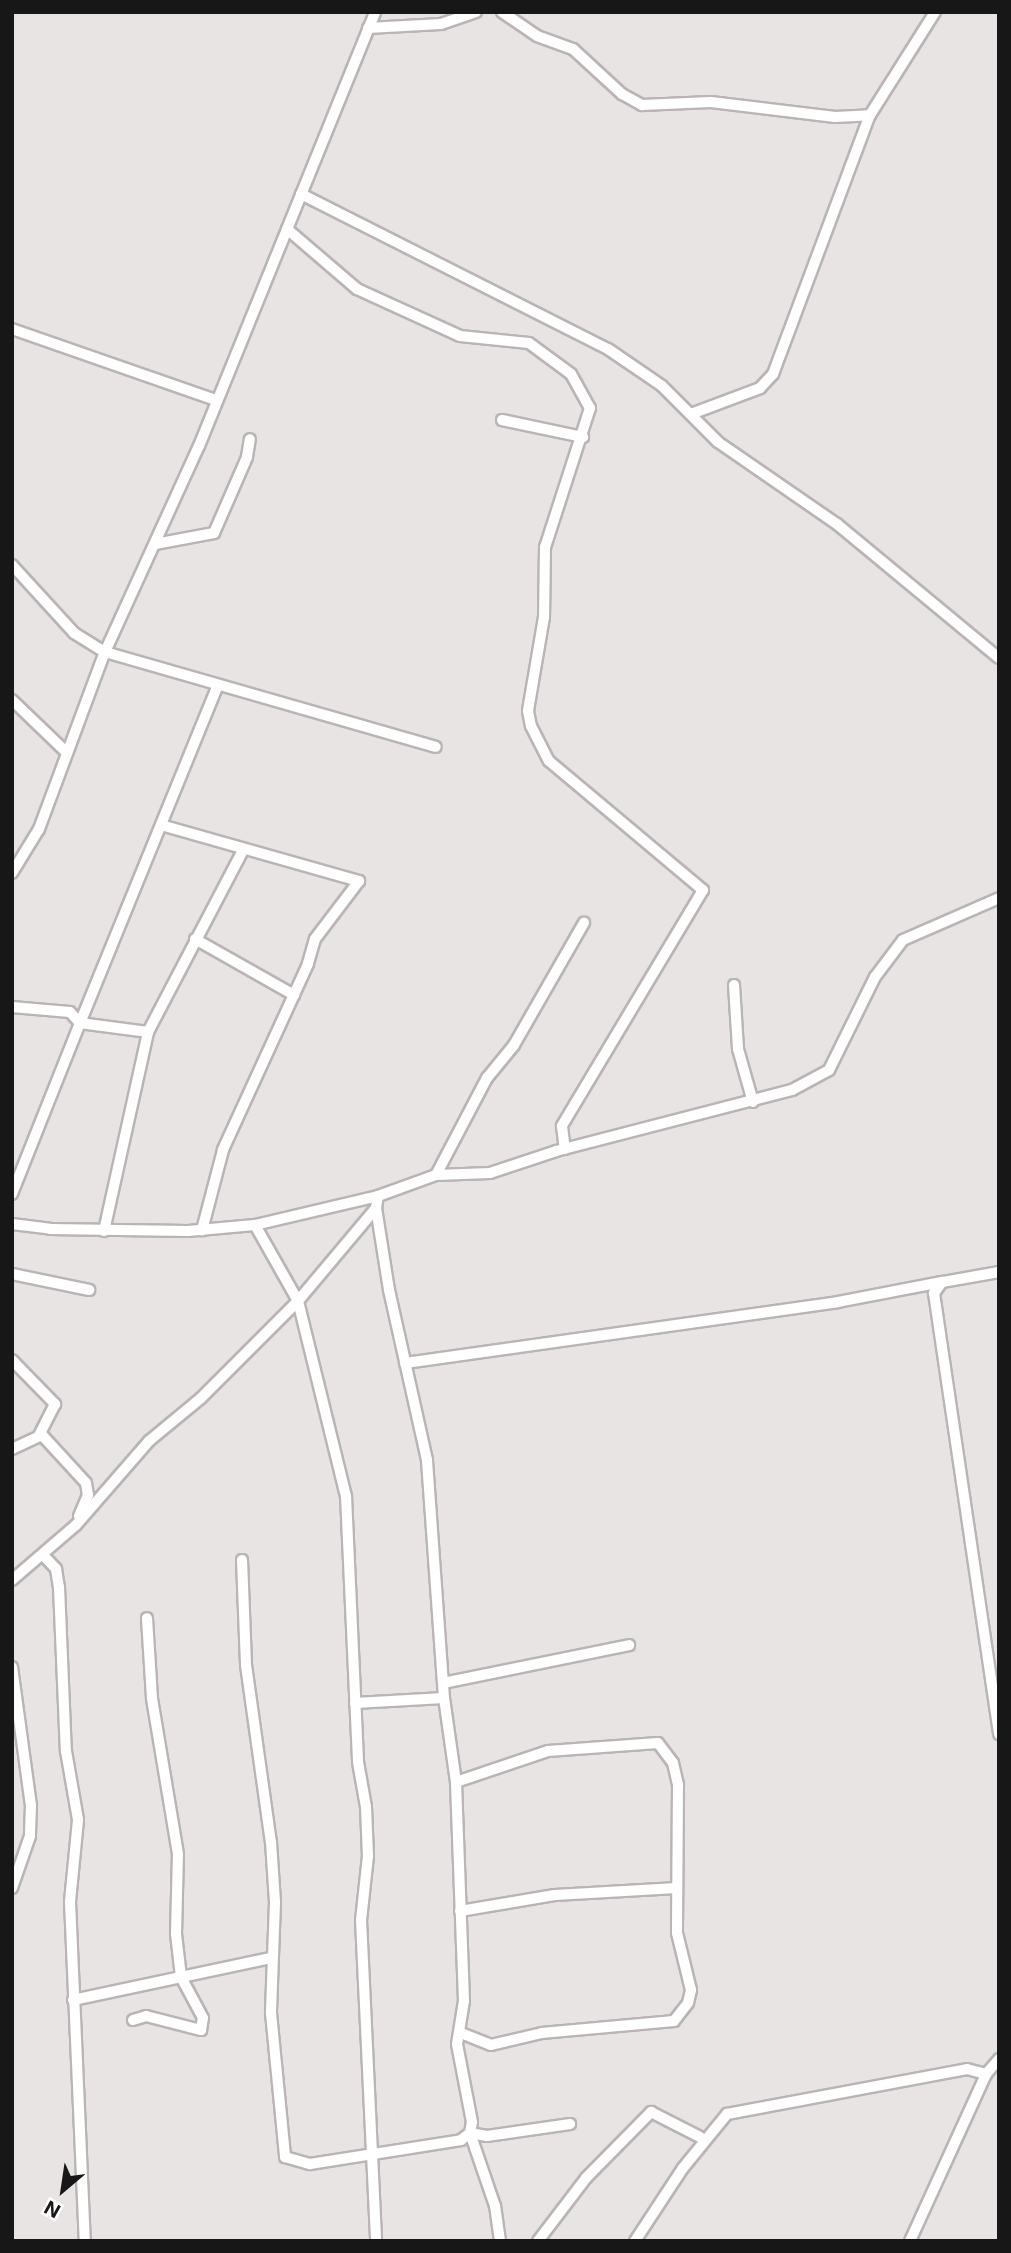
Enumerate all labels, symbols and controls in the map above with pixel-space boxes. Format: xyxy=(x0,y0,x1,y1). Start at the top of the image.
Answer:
north arrow xyxy=(28,2155,98,2225)
text: N xyxy=(41,2195,64,2222)

